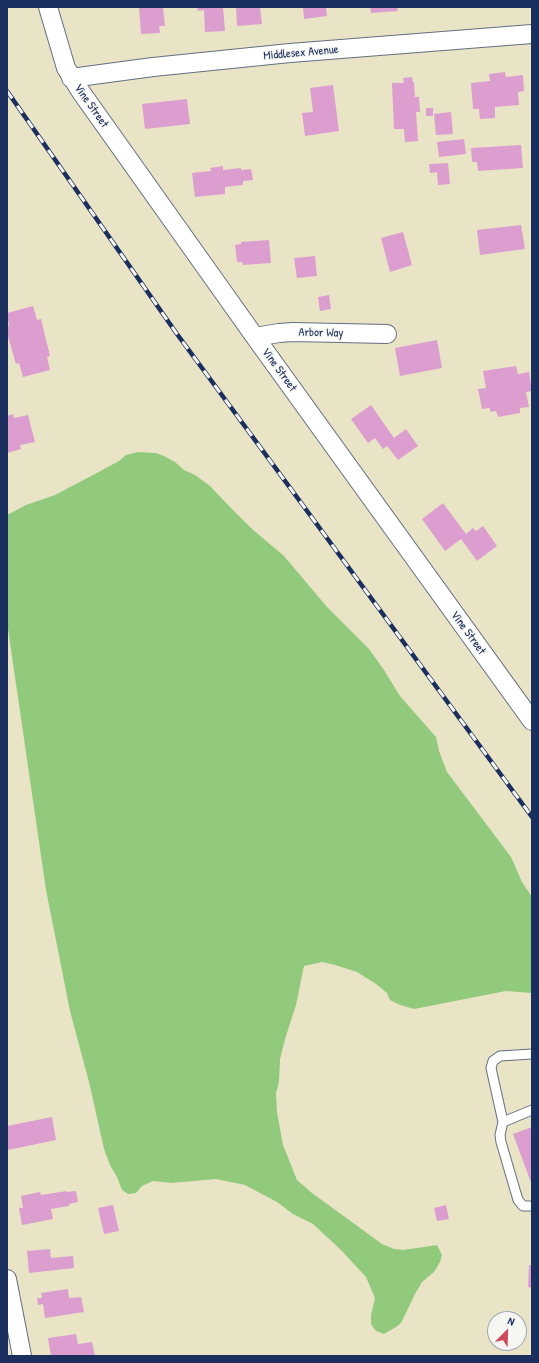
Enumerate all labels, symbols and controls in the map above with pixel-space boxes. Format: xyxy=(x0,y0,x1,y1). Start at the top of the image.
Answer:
street label: Middlesex Avenue xyxy=(263,43,339,63)
street label: Vine Street xyxy=(71,81,111,131)
street label: Arbor Way xyxy=(298,325,344,341)
street label: Vine Street xyxy=(258,345,300,395)
street label: Vine Street xyxy=(447,608,489,658)
north arrow xyxy=(487,1311,527,1351)
text: N xyxy=(506,1313,517,1328)

